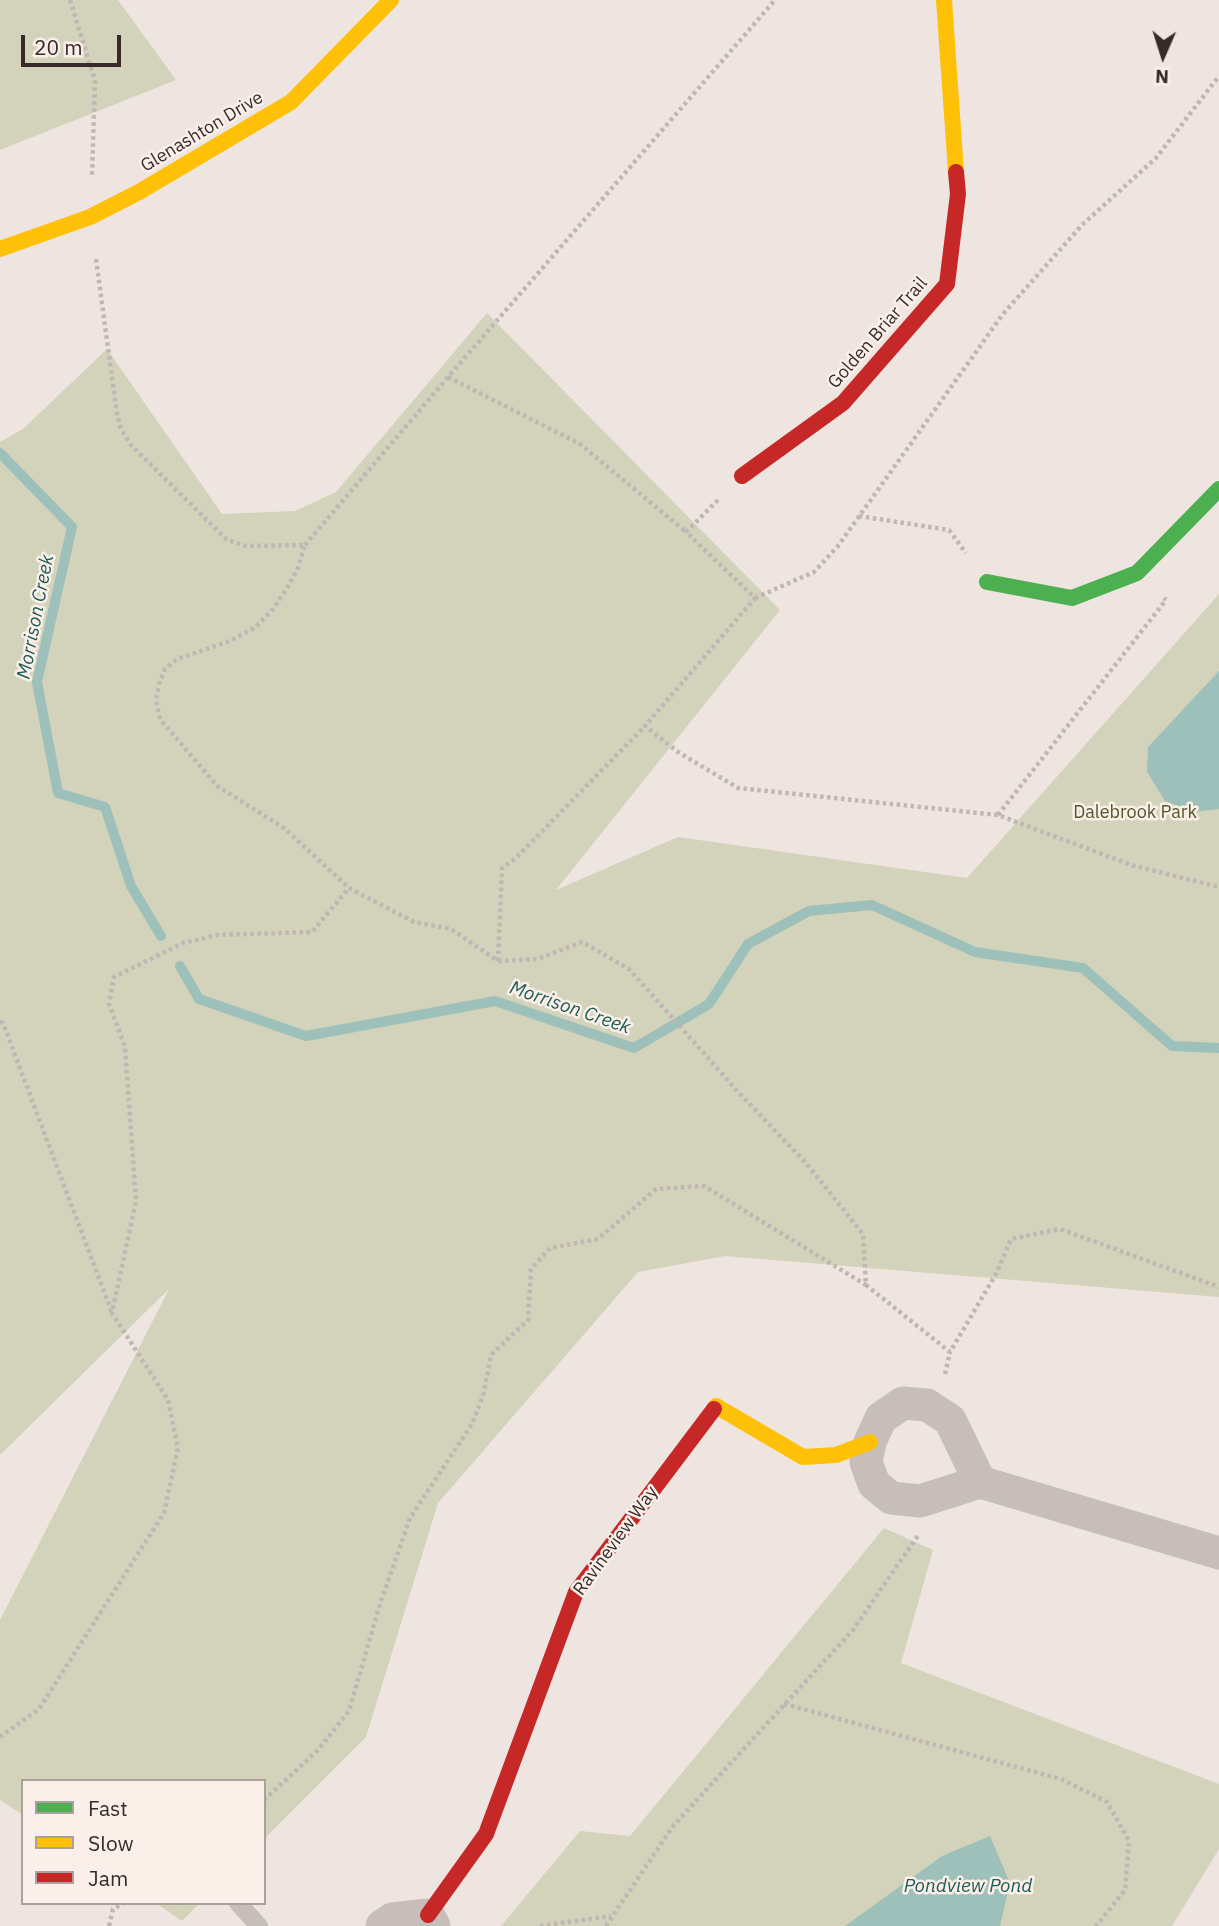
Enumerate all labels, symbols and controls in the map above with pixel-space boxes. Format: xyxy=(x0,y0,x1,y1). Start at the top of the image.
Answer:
scale bar xyxy=(24,21,124,65)
north arrow xyxy=(1128,21,1198,91)
text: 20 m xyxy=(34,33,83,61)
text: N xyxy=(1154,65,1169,89)
street label: Glenashton Drive xyxy=(137,87,267,177)
street label: Golden Briar Trail xyxy=(824,273,932,393)
water label: Morrison Creek xyxy=(13,553,59,681)
park label: Dalebrook Park xyxy=(1073,802,1197,824)
water label: Morrison Creek xyxy=(507,977,633,1039)
street label: Ravineview Way xyxy=(569,1482,663,1600)
legend xyxy=(21,1779,266,1905)
text: Fast xyxy=(88,1794,128,1822)
text: Slow xyxy=(88,1829,134,1857)
text: Jam xyxy=(88,1864,128,1892)
water label: Pondview Pond xyxy=(904,1876,1032,1898)

